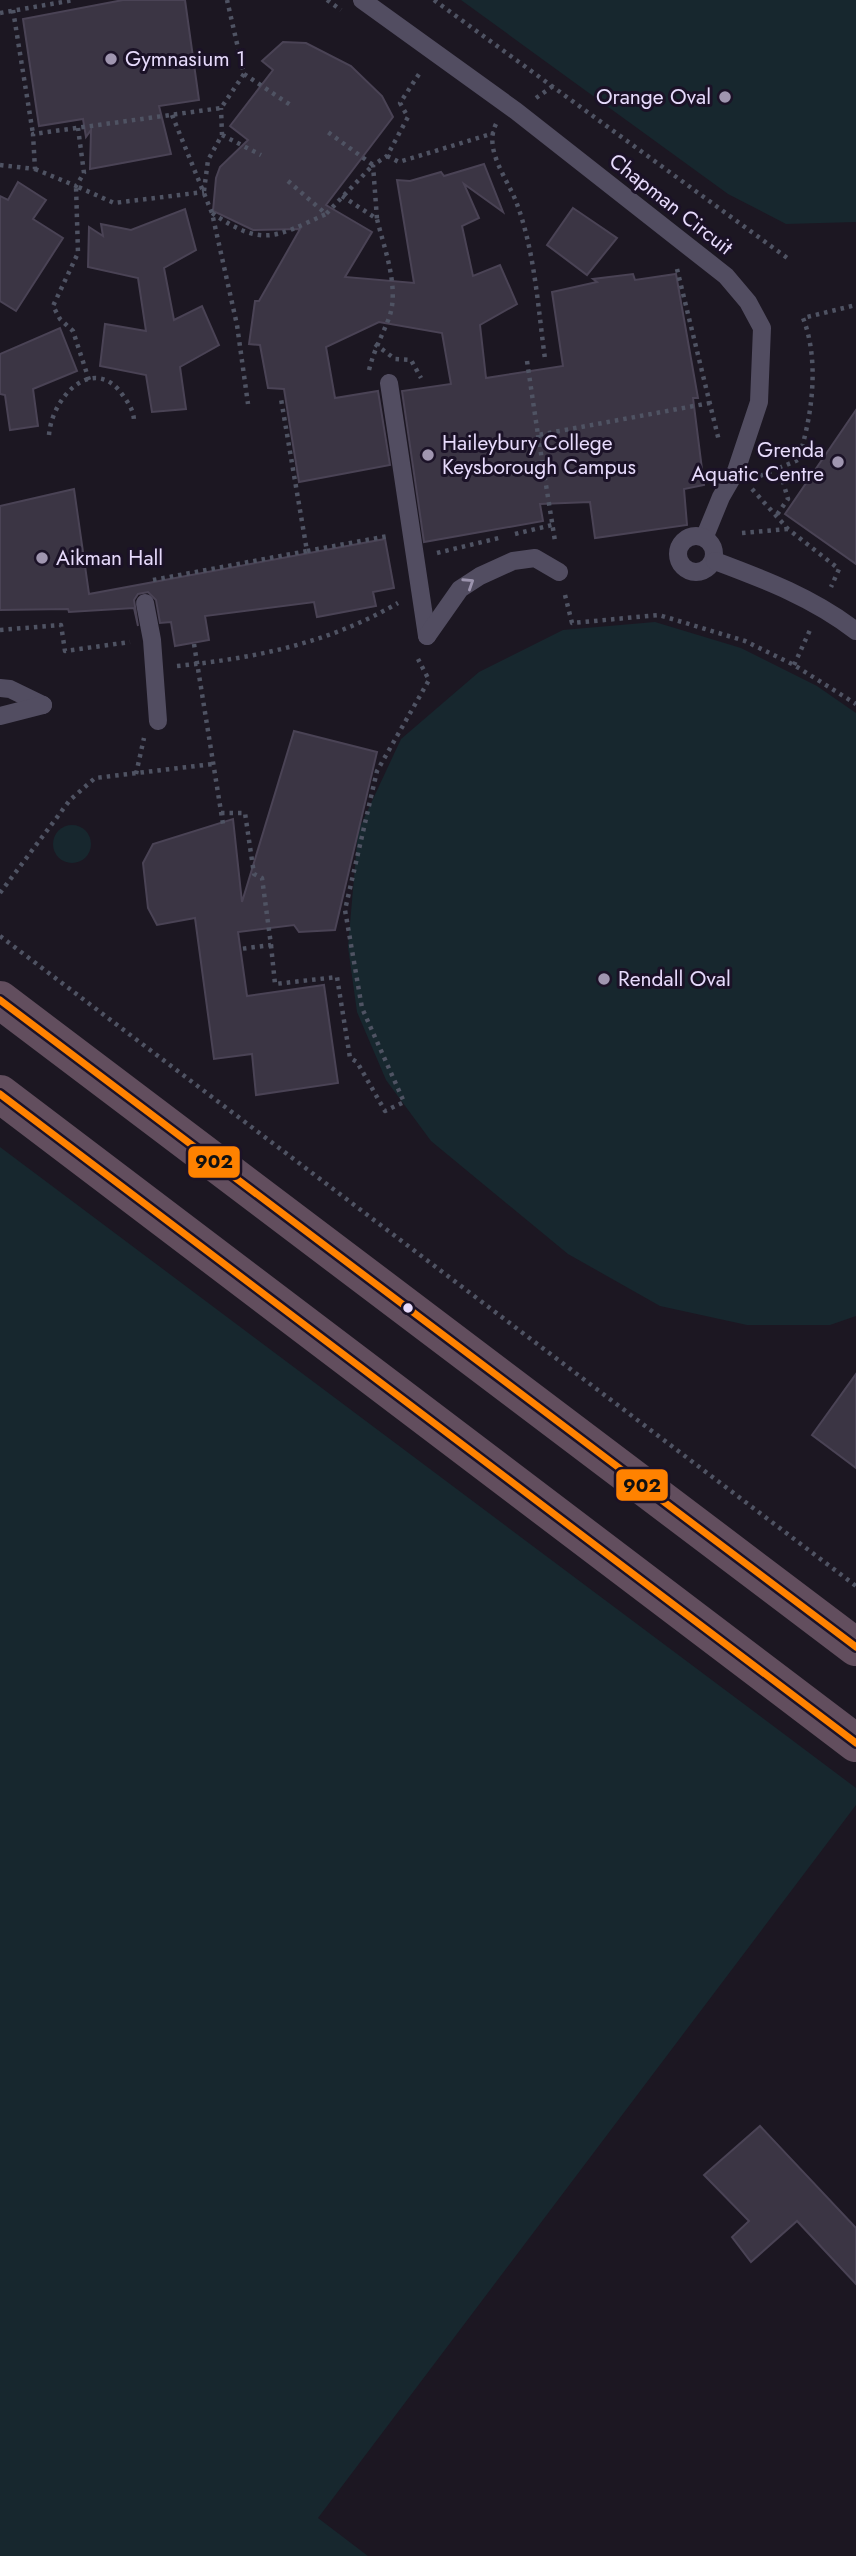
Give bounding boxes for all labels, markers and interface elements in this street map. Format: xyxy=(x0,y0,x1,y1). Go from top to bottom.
place label: Gymnasium 1 xyxy=(125,44,245,74)
marker: Gymnasium 1 xyxy=(103,51,119,67)
place label: Orange Oval xyxy=(596,82,711,112)
marker: Orange Oval xyxy=(717,89,733,105)
street label: Chapman Circuit xyxy=(603,146,739,262)
place label: Haileybury College Keysborough Campus xyxy=(442,428,636,482)
place label: Grenda Aquatic Centre xyxy=(691,435,824,489)
marker: Haileybury College Keysborough Campus xyxy=(420,447,436,463)
marker: Grenda Aquatic Centre xyxy=(830,454,846,470)
place label: Aikman Hall xyxy=(56,543,163,573)
marker: Aikman Hall xyxy=(34,550,50,566)
one-way arrow xyxy=(462,579,475,592)
place label: Rendall Oval xyxy=(618,964,731,994)
marker: Rendall Oval xyxy=(596,971,612,987)
line badge: 902 xyxy=(187,1145,241,1179)
text: 902 xyxy=(195,1148,233,1175)
unlabelled marker xyxy=(401,1301,415,1315)
line badge: 902 xyxy=(615,1468,669,1502)
text: 902 xyxy=(623,1472,661,1499)

